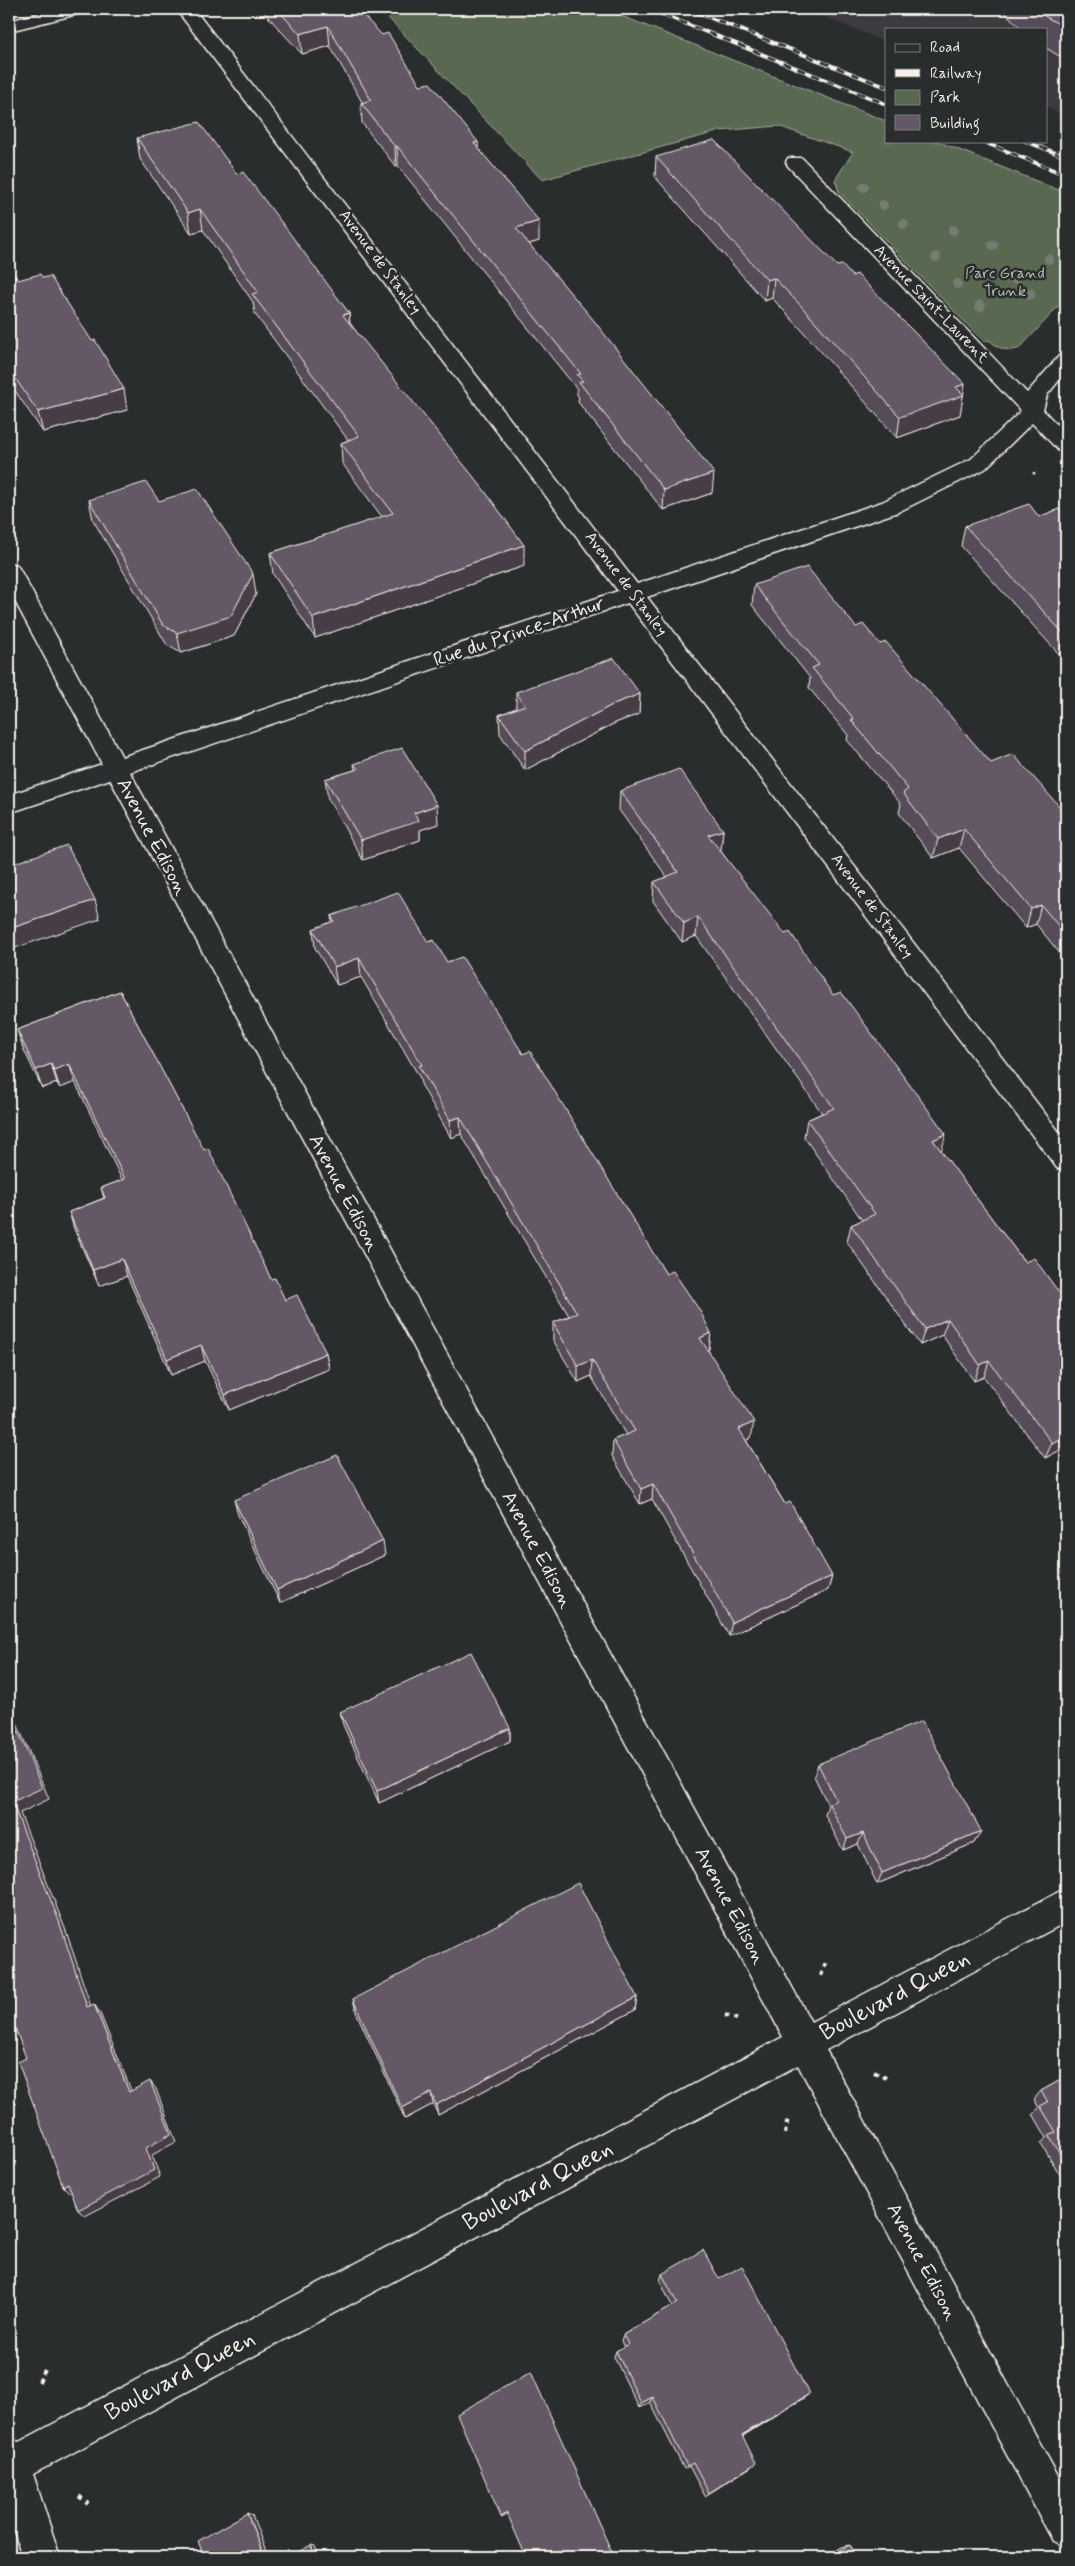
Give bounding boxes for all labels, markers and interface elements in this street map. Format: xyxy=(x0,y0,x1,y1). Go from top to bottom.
legend xyxy=(885,28,1048,142)
text: Road xyxy=(930,38,960,58)
text: Railway xyxy=(930,64,982,84)
text: Park xyxy=(930,88,960,108)
text: Building xyxy=(930,114,980,135)
street label: Avenue de Stanley xyxy=(334,206,426,318)
street label: Avenue Saint-Laurent xyxy=(869,240,994,368)
park label: Parc Grand Trunk xyxy=(965,263,1045,302)
street label: Avenue de Stanley xyxy=(580,528,672,640)
street label: Rue du Prince-Arthur xyxy=(430,590,608,674)
street label: Avenue Edison xyxy=(110,774,194,901)
street label: Avenue de Stanley xyxy=(826,850,918,962)
street label: Avenue Edison xyxy=(302,1130,386,1257)
street label: Avenue Edison xyxy=(495,1487,579,1614)
street label: Avenue Edison xyxy=(688,1843,772,1970)
street label: Boulevard Queen xyxy=(814,1943,976,2049)
street label: Boulevard Queen xyxy=(457,2133,619,2239)
street label: Avenue Edison xyxy=(880,2199,964,2326)
street label: Boulevard Queen xyxy=(99,2323,261,2429)

